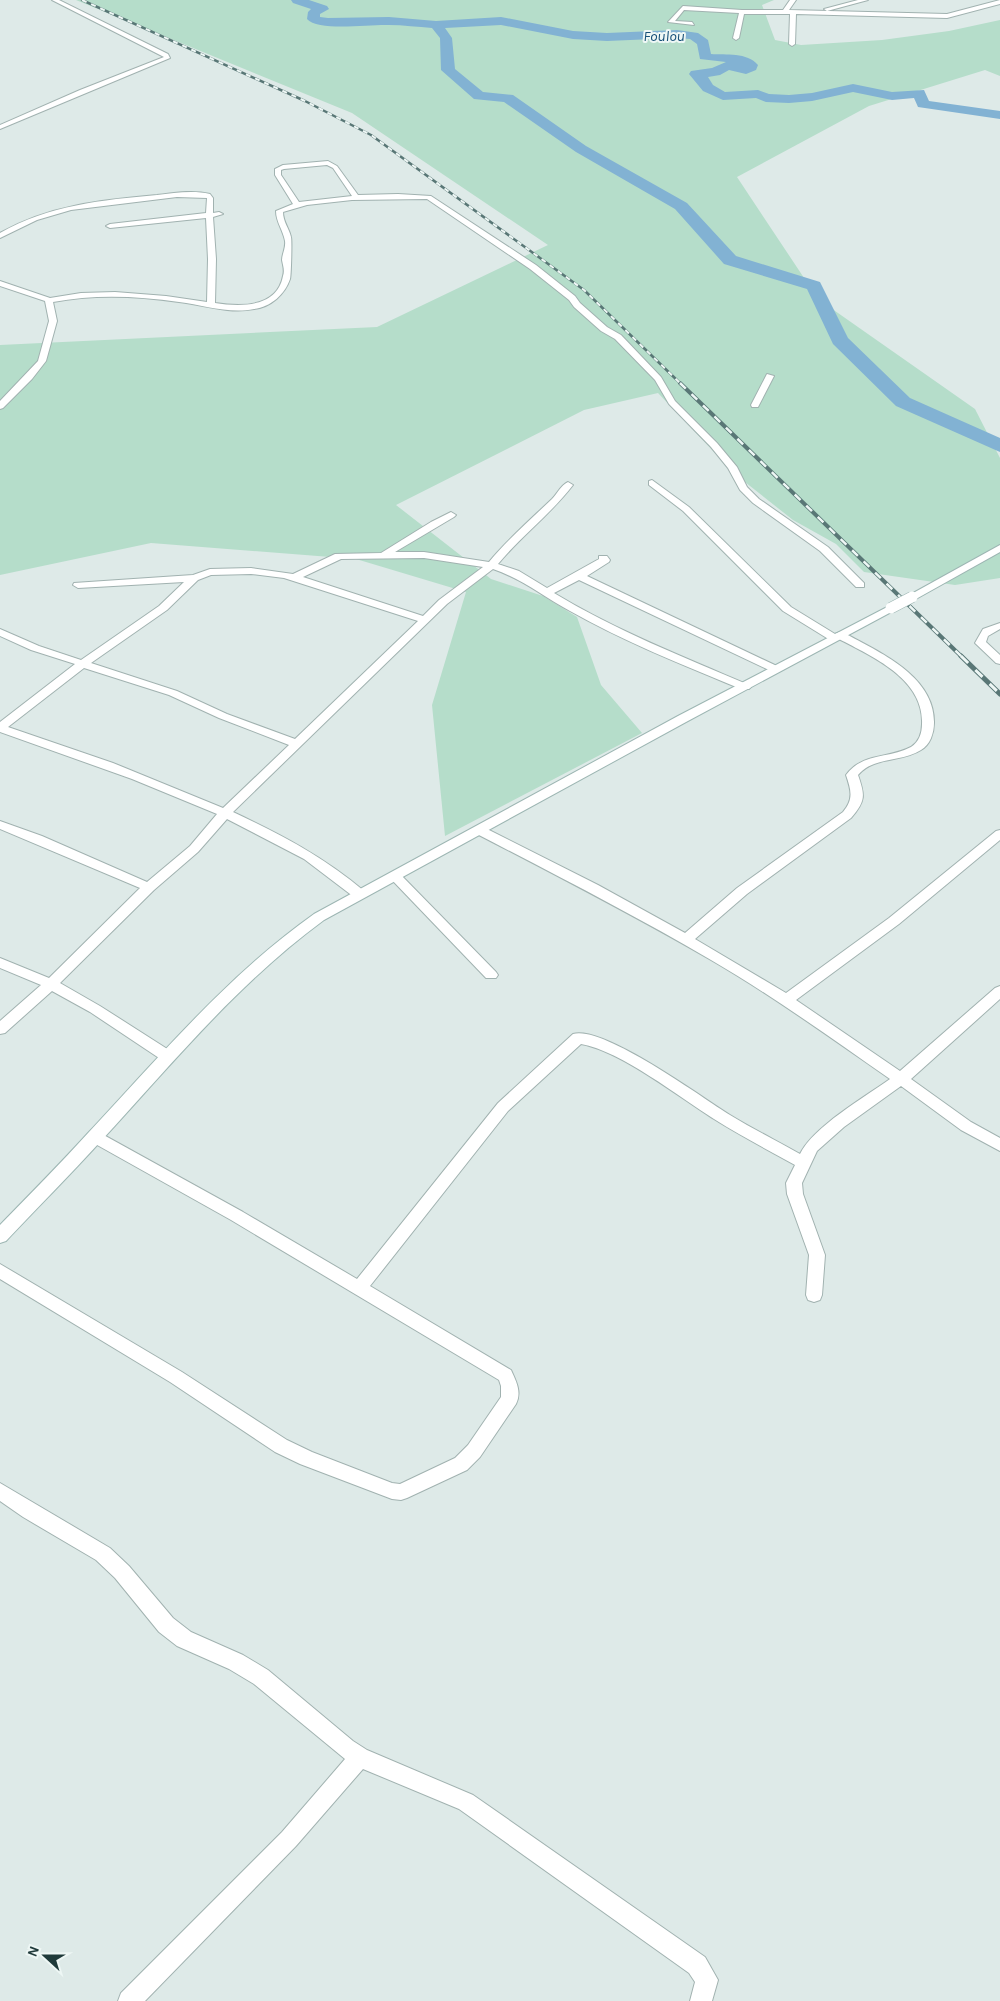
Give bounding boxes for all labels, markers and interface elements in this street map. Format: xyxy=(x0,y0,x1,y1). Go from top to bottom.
water label: Foulou xyxy=(643,27,685,45)
north arrow xyxy=(20,1931,70,1981)
text: N xyxy=(24,1944,43,1959)

